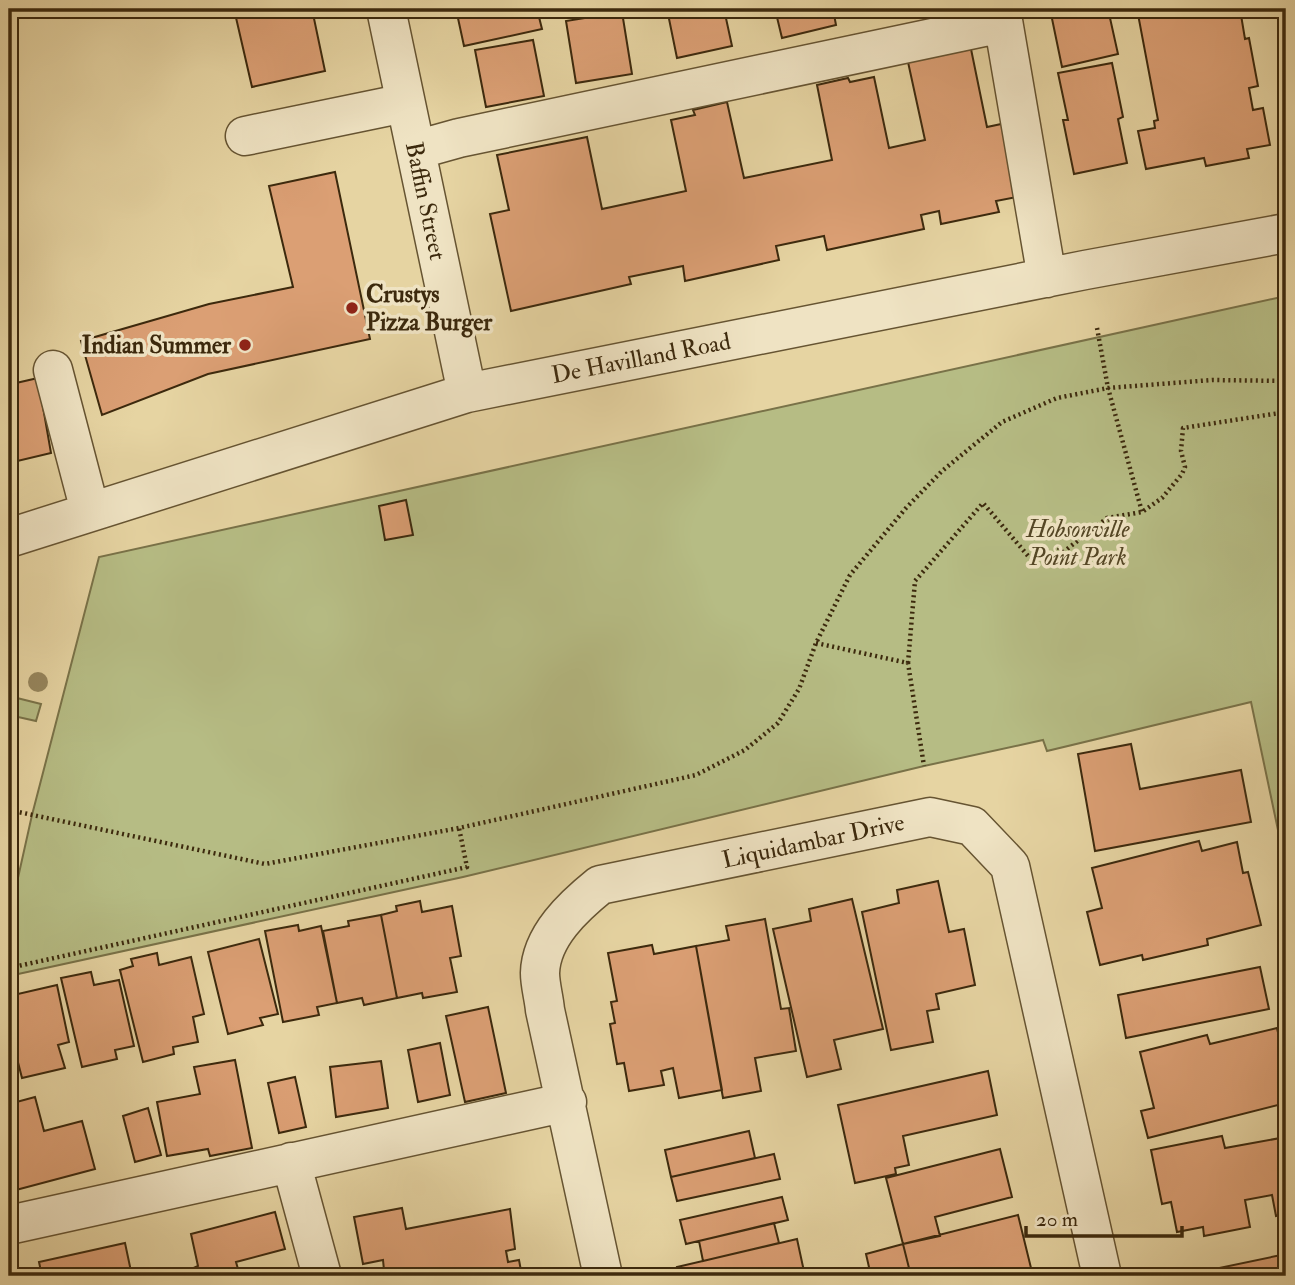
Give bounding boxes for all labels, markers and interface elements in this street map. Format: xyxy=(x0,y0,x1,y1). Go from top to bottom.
street label: Baffin Street xyxy=(398,139,453,263)
place label: Crustys Pizza Burger xyxy=(366,279,493,338)
marker: Crustys Pizza Burger xyxy=(344,300,360,316)
street label: De Havilland Road xyxy=(549,326,734,391)
place label: Indian Summer xyxy=(82,330,232,361)
marker: Indian Summer xyxy=(237,337,253,353)
park label: Hobsonville Point Park xyxy=(1026,514,1130,573)
street label: Liquidambar Drive xyxy=(719,807,907,876)
scale bar xyxy=(1026,1194,1181,1238)
text: 20 m xyxy=(1036,1206,1078,1233)

